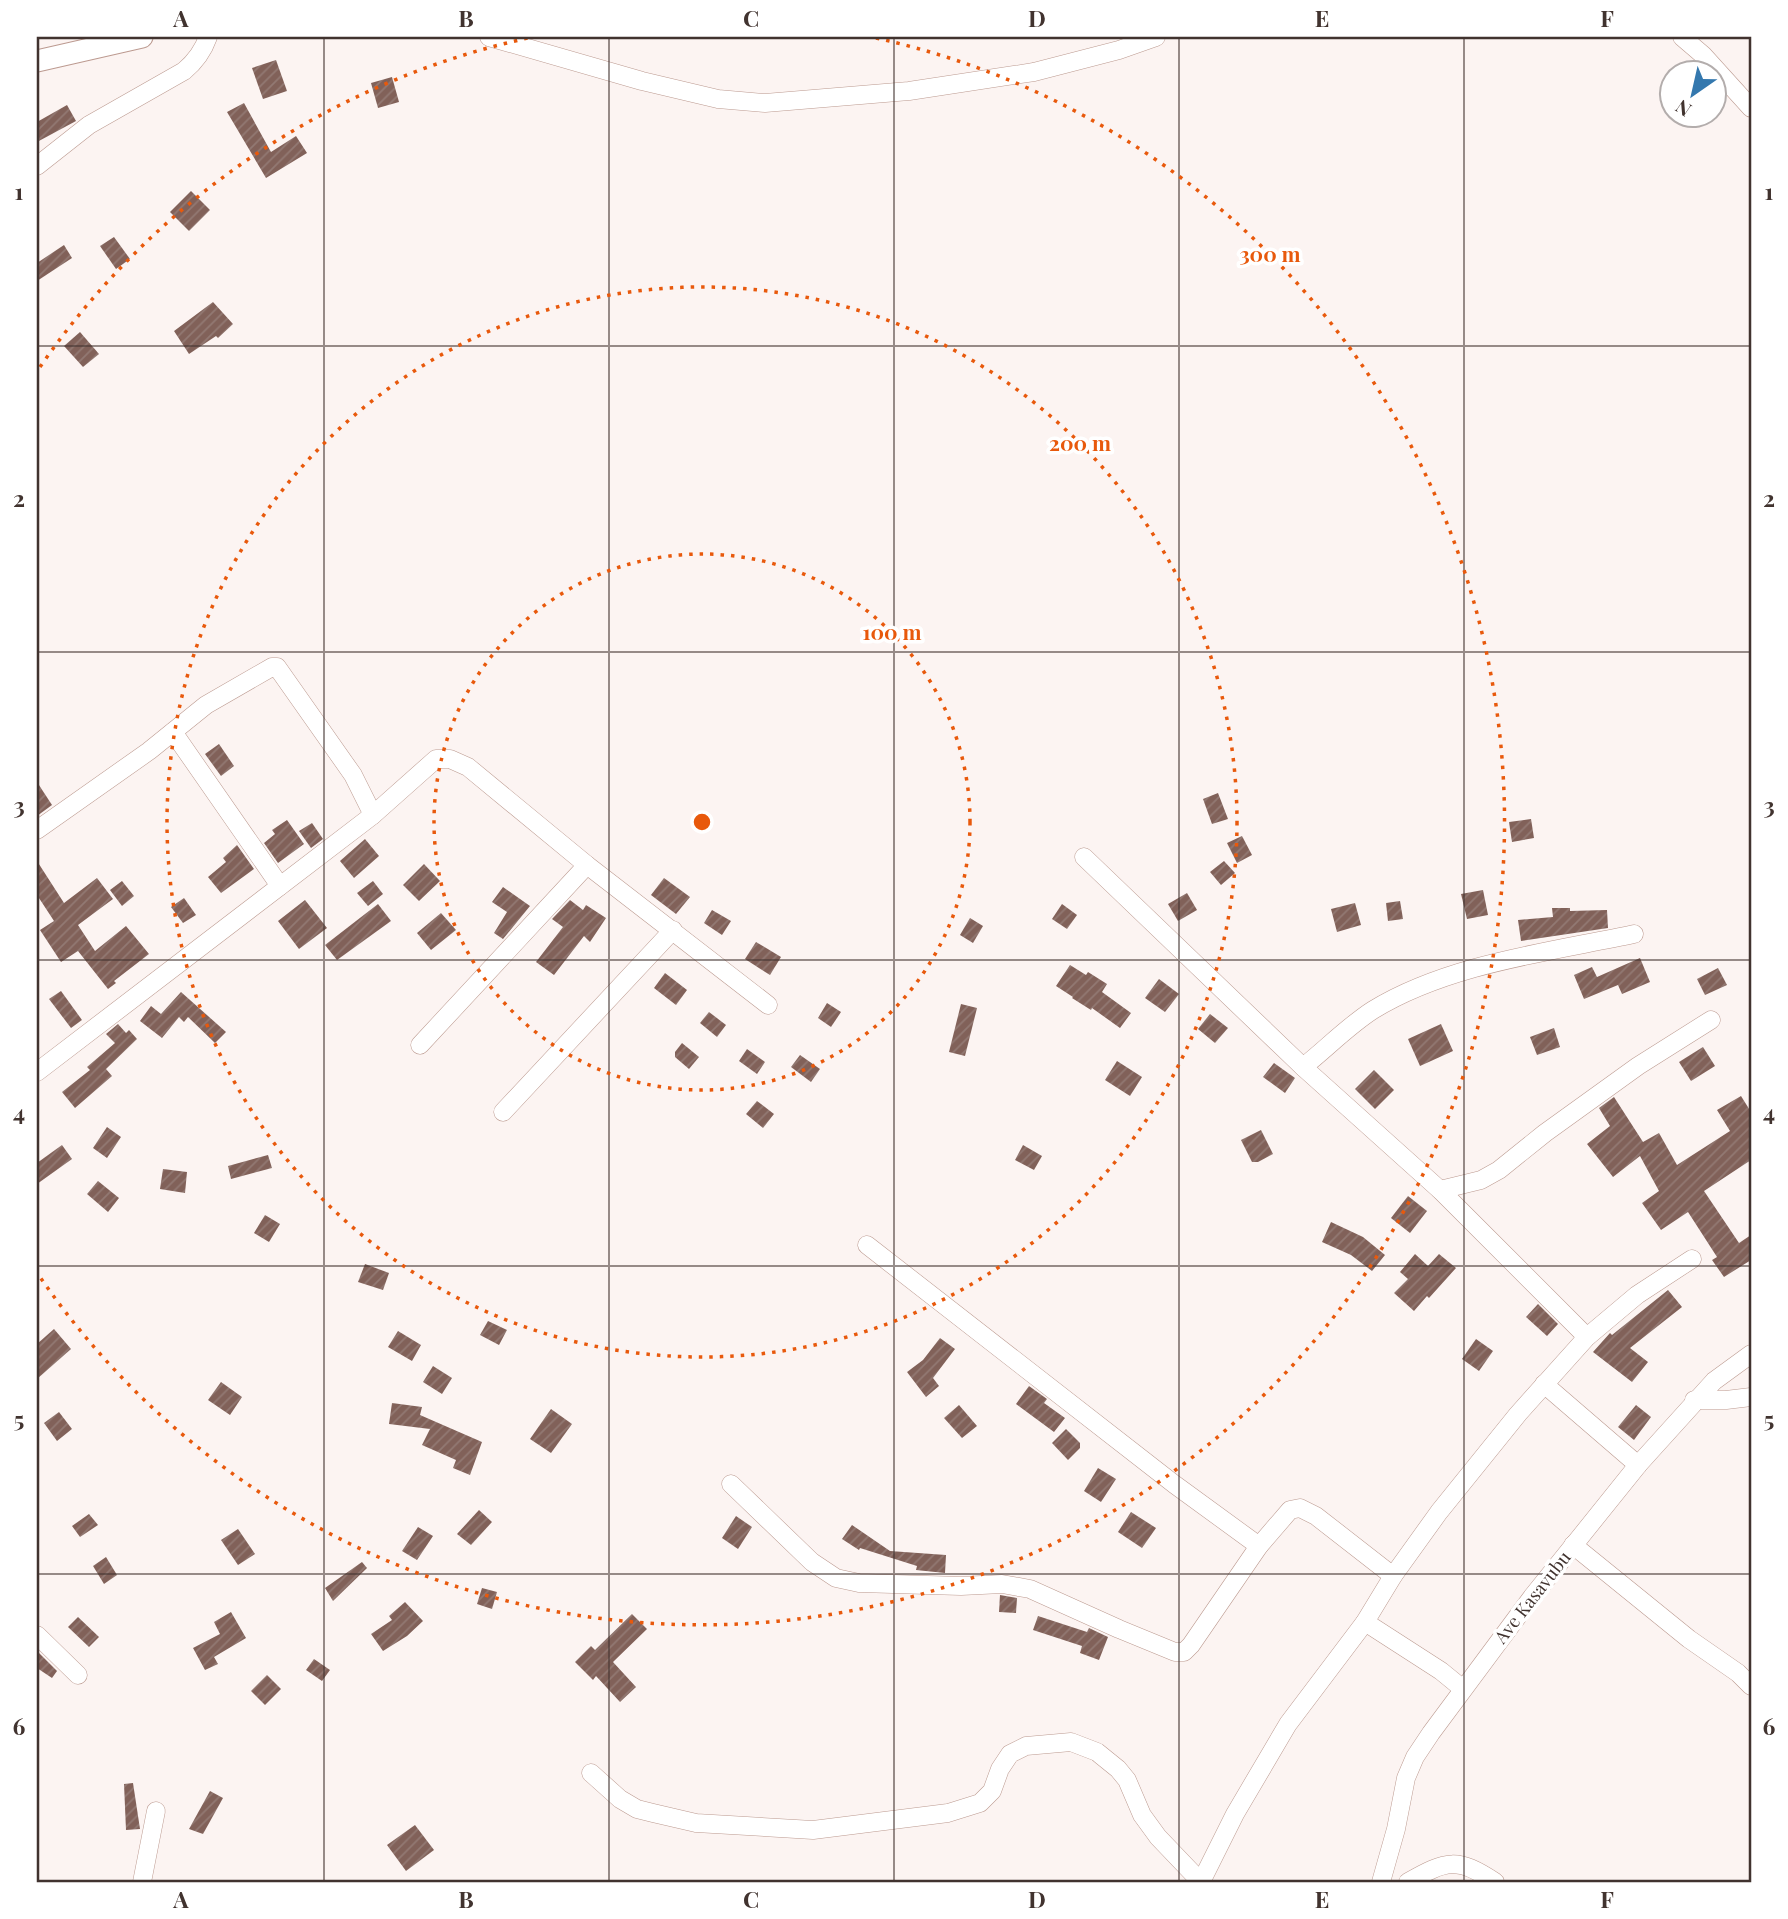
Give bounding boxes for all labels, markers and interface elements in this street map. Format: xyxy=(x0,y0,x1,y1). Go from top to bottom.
text: A xyxy=(172,2,189,33)
text: B xyxy=(458,2,474,33)
text: C xyxy=(743,2,759,33)
text: D xyxy=(1028,2,1046,33)
text: E xyxy=(1315,2,1329,33)
text: F xyxy=(1600,2,1614,33)
north arrow xyxy=(1658,60,1728,130)
text: N xyxy=(1670,94,1696,124)
text: 1 xyxy=(15,175,24,206)
text: 1 xyxy=(1765,175,1774,206)
text: 300 m xyxy=(1239,239,1301,267)
text: 200 m xyxy=(1049,428,1111,456)
text: 2 xyxy=(13,482,25,513)
text: 2 xyxy=(1763,482,1775,513)
text: 100 m xyxy=(862,617,922,645)
text: 3 xyxy=(13,789,25,820)
text: 3 xyxy=(1763,789,1775,820)
centre of rings xyxy=(690,810,714,834)
text: 4 xyxy=(13,1096,25,1127)
text: 4 xyxy=(1763,1096,1775,1127)
text: 5 xyxy=(14,1403,24,1434)
text: 5 xyxy=(1764,1403,1774,1434)
street label: Ave Kasavubu xyxy=(1488,1545,1576,1649)
text: 6 xyxy=(13,1710,26,1741)
text: 6 xyxy=(1763,1710,1776,1741)
text: A xyxy=(172,1883,189,1914)
text: B xyxy=(458,1883,474,1914)
text: C xyxy=(743,1883,759,1914)
text: D xyxy=(1028,1883,1046,1914)
text: E xyxy=(1315,1883,1329,1914)
text: F xyxy=(1600,1883,1614,1914)

